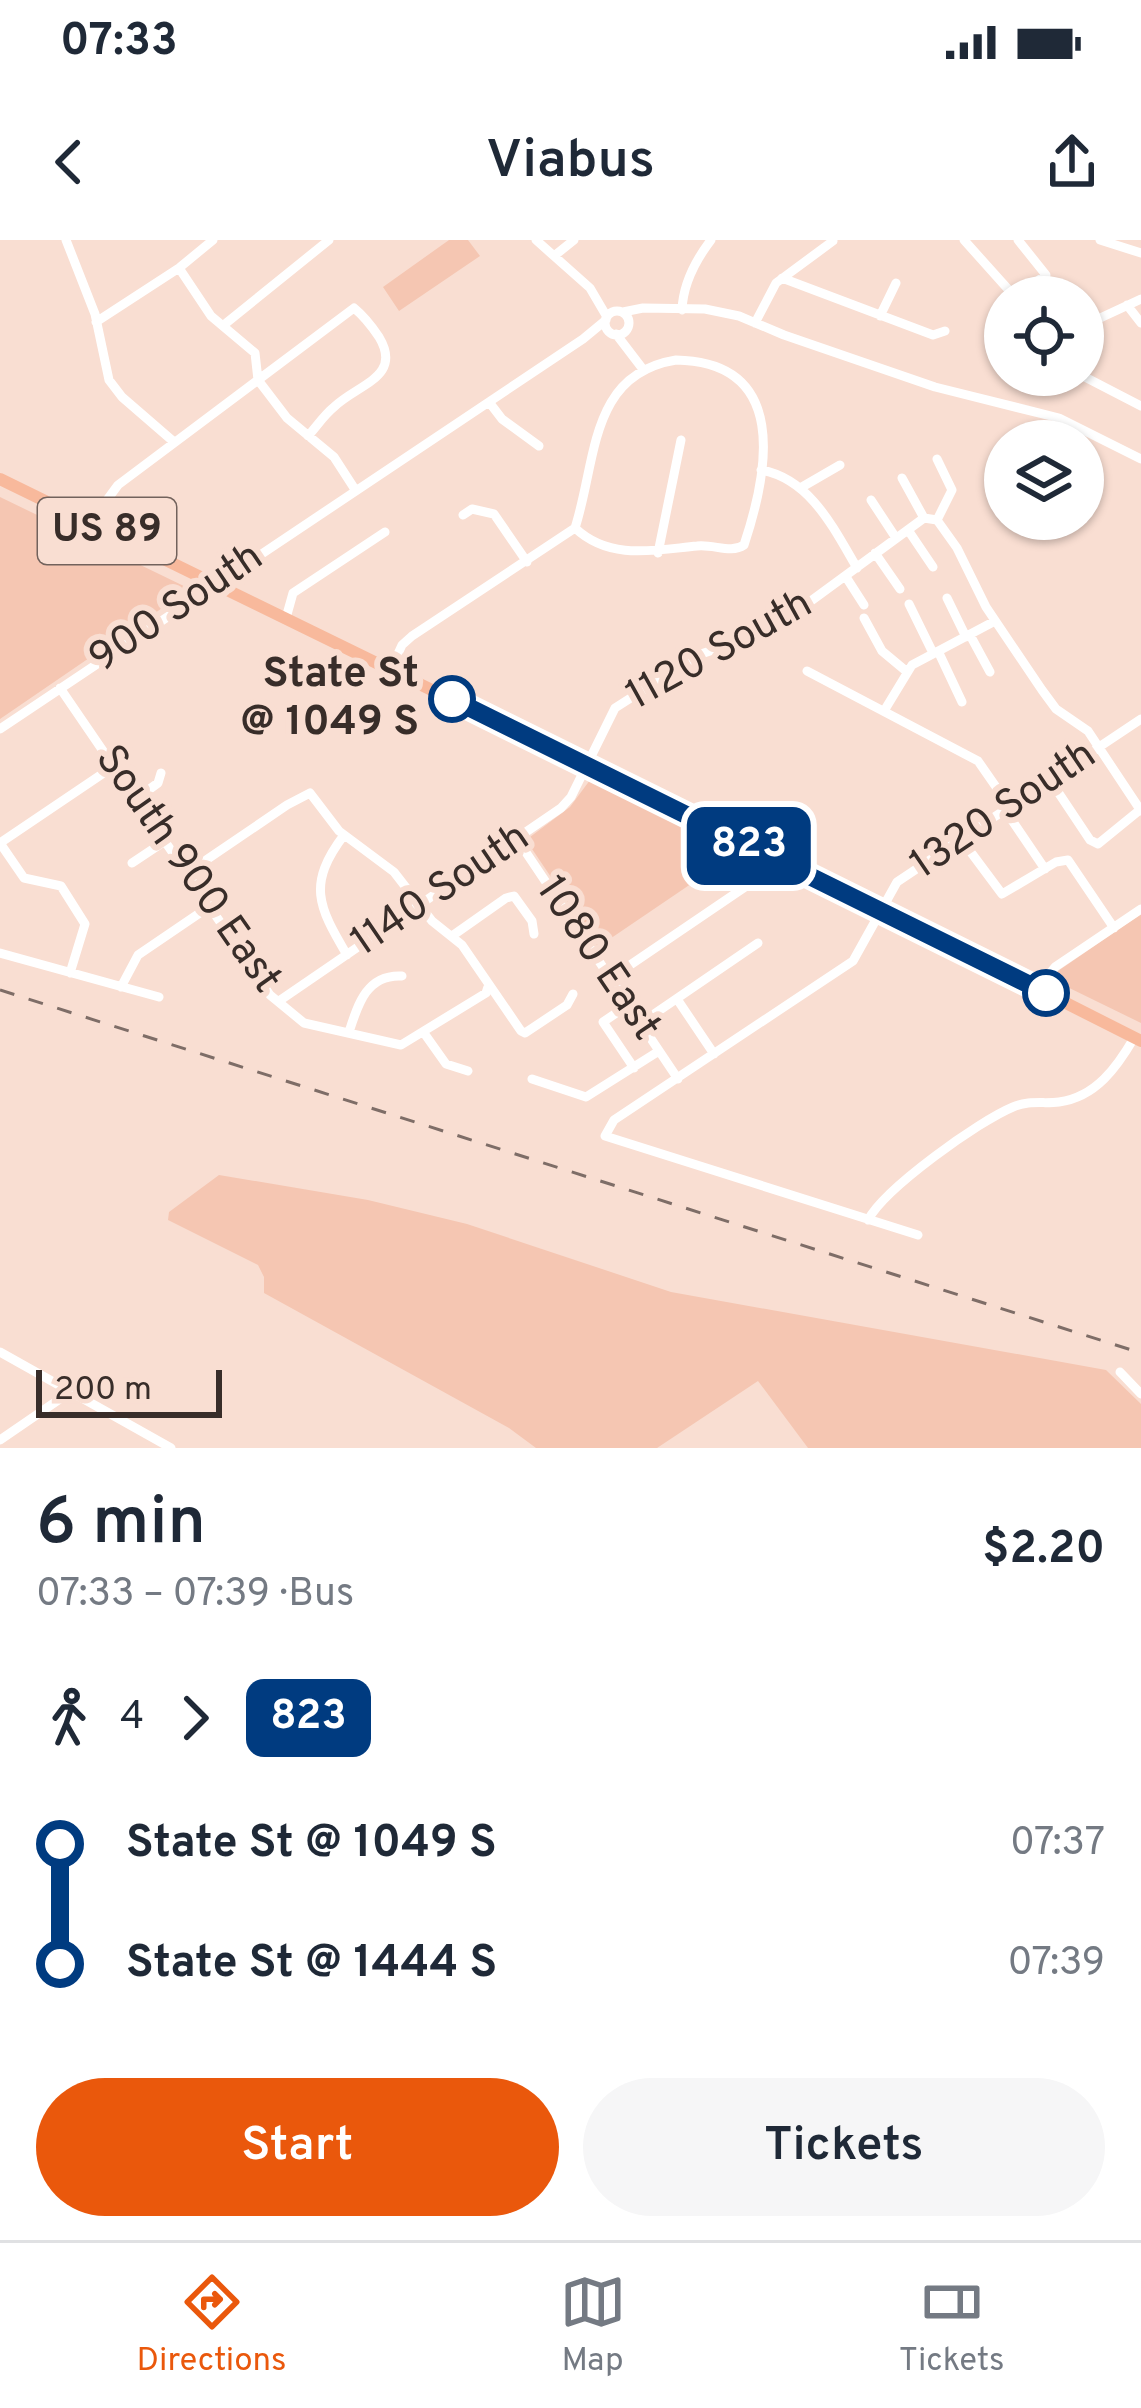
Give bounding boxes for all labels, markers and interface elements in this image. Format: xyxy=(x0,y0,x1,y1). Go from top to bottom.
text: 07:33 xyxy=(60,14,178,71)
text: Viabus xyxy=(486,128,655,197)
icon: back xyxy=(36,129,102,195)
icon: share xyxy=(1039,129,1105,195)
map controls xyxy=(984,276,1104,540)
button: locate xyxy=(984,276,1104,396)
button: layers xyxy=(984,420,1104,540)
road number: US 89 xyxy=(38,498,176,564)
street label: 900 South xyxy=(80,532,274,686)
street label: 1120 South xyxy=(618,578,822,724)
place label: State St @ 1049 S xyxy=(240,649,419,750)
marker: State St @ 1049 S xyxy=(430,677,474,721)
street label: 1320 South xyxy=(901,730,1107,892)
street label: South 900 East xyxy=(82,736,292,1004)
line badge: 823 xyxy=(680,807,818,885)
street label: 1140 South xyxy=(342,812,540,970)
text: 823 xyxy=(711,819,787,872)
street label: 1080 East xyxy=(523,867,671,1051)
unlabelled marker xyxy=(1024,971,1068,1015)
scale bar xyxy=(36,1364,222,1417)
text: 200 m xyxy=(54,1370,152,1412)
text: 6 min xyxy=(36,1484,206,1567)
text: $2.20 xyxy=(982,1522,1105,1579)
text: 07:33 – 07:39 · Bus xyxy=(36,1571,354,1620)
icon: walk xyxy=(36,1685,102,1751)
icon: forward xyxy=(162,1685,228,1751)
text: 823 xyxy=(270,1691,347,1744)
text: 4 xyxy=(120,1694,144,1743)
text: State St @ 1049 S xyxy=(126,1816,497,1873)
text: 07:37 xyxy=(1010,1820,1105,1869)
text: State St @ 1444 S xyxy=(126,1936,497,1993)
text: 07:39 xyxy=(1008,1940,1105,1989)
button: Start xyxy=(36,2078,559,2216)
button: Tickets xyxy=(583,2078,1105,2216)
tab: Directions xyxy=(137,2269,286,2383)
tab: Map xyxy=(560,2269,626,2383)
tab: Tickets xyxy=(899,2269,1004,2383)

